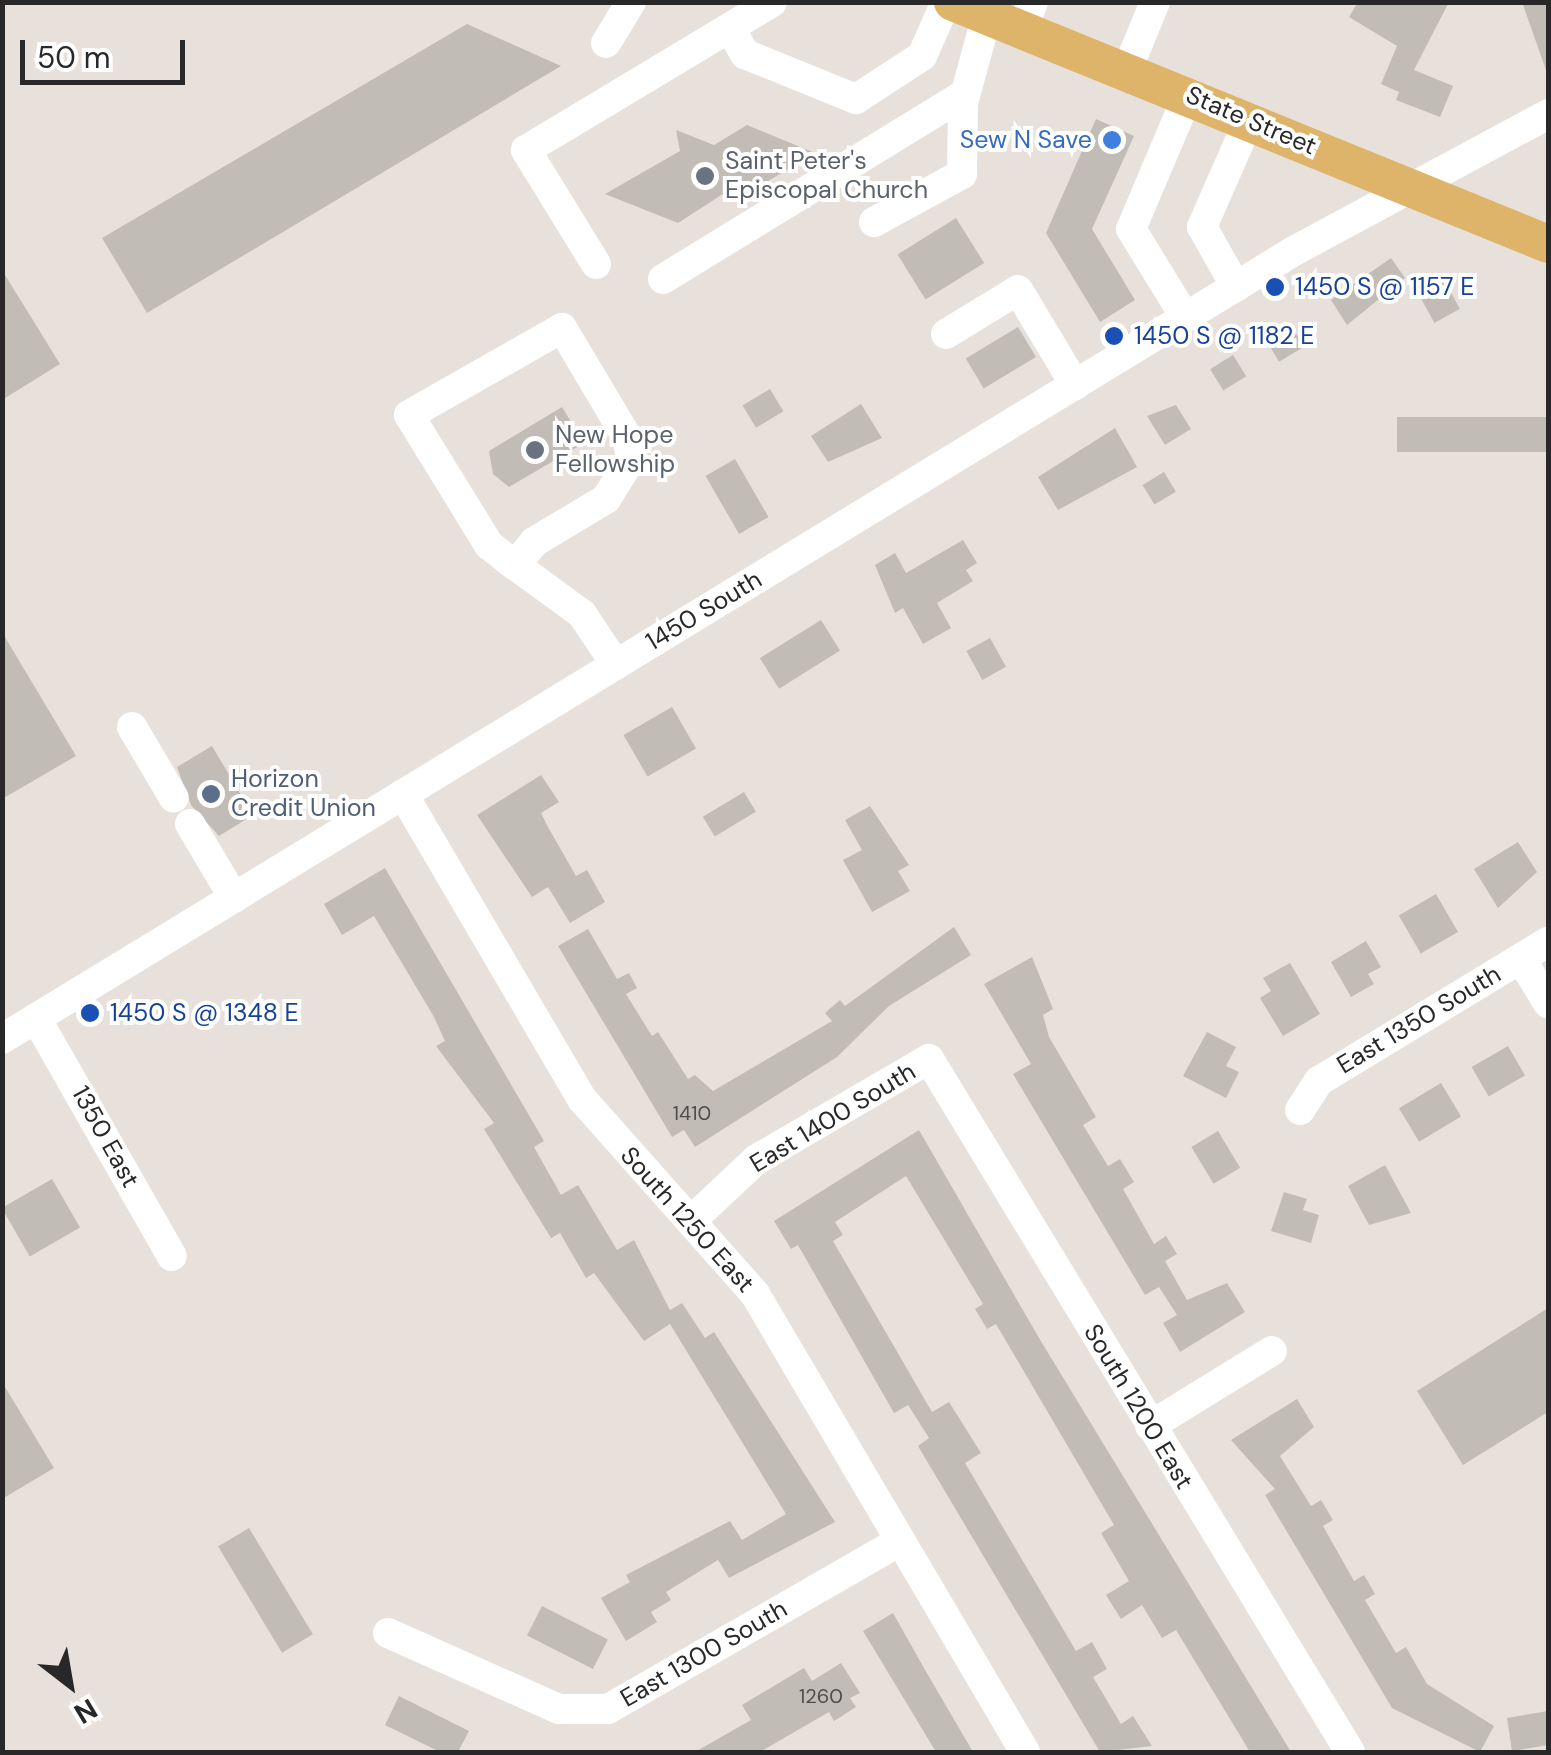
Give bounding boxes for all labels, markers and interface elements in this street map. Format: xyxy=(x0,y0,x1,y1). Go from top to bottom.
scale bar xyxy=(25,20,190,82)
text: 50 m xyxy=(37,38,111,77)
street label: State Street xyxy=(1181,80,1321,162)
place label: Sew N Save xyxy=(960,125,1092,155)
marker: Sew N Save xyxy=(1101,129,1123,151)
place label: Saint Peter's Episcopal Church xyxy=(725,147,928,206)
marker: Saint Peter's Episcopal Church xyxy=(694,165,716,187)
place label: 1450 S @ 1157 E xyxy=(1295,272,1474,302)
marker: 1450 S @ 1157 E xyxy=(1264,276,1286,298)
place label: 1450 S @ 1182 E xyxy=(1134,321,1314,351)
marker: 1450 S @ 1182 E xyxy=(1103,325,1125,347)
place label: New Hope Fellowship xyxy=(555,421,675,480)
marker: New Hope Fellowship xyxy=(524,439,546,461)
street label: 1450 South xyxy=(641,565,767,657)
place label: Horizon Credit Union xyxy=(231,765,376,824)
marker: Horizon Credit Union xyxy=(200,783,222,805)
street label: East 1350 South xyxy=(1332,959,1506,1081)
place label: 1450 S @ 1348 E xyxy=(110,998,299,1028)
marker: 1450 S @ 1348 E xyxy=(79,1002,101,1024)
street label: East 1400 South xyxy=(745,1057,921,1179)
street label: 1350 East xyxy=(65,1081,145,1193)
house number: 1410 xyxy=(673,1101,711,1125)
street label: South 1250 East xyxy=(614,1141,760,1299)
street label: South 1200 East xyxy=(1077,1319,1199,1495)
street label: East 1300 South xyxy=(615,1594,793,1714)
north arrow xyxy=(20,1635,120,1735)
house number: 1260 xyxy=(799,1684,843,1708)
text: N xyxy=(67,1690,104,1732)

